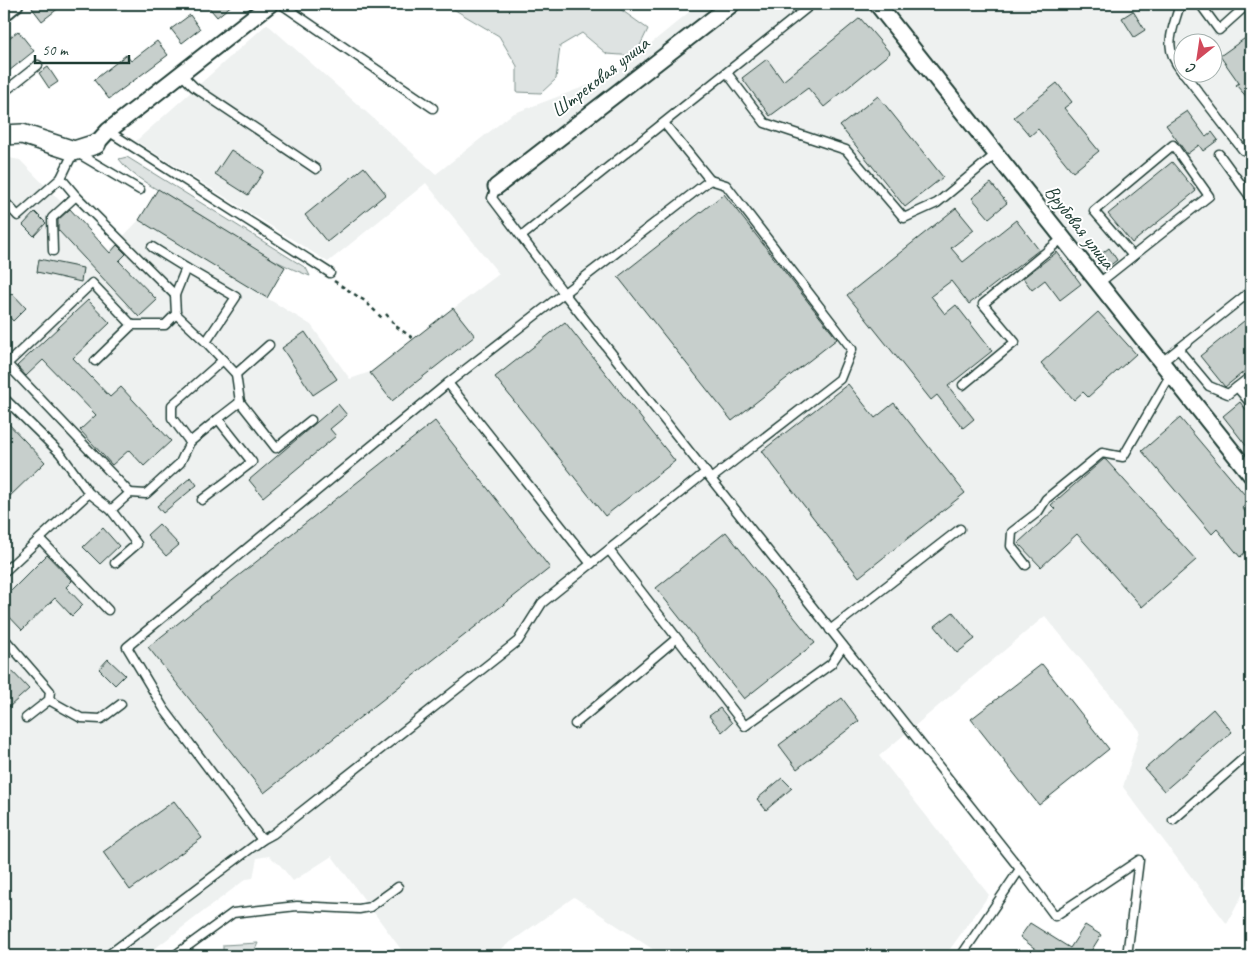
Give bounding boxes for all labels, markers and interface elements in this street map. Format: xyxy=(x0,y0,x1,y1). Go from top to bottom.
street label: Штрековая улица xyxy=(546,30,655,123)
scale bar xyxy=(35,32,129,64)
north arrow xyxy=(1172,32,1222,82)
text: 50 m xyxy=(42,41,69,60)
text: С xyxy=(1183,59,1199,78)
street label: Врубовая улица xyxy=(1039,180,1121,275)

